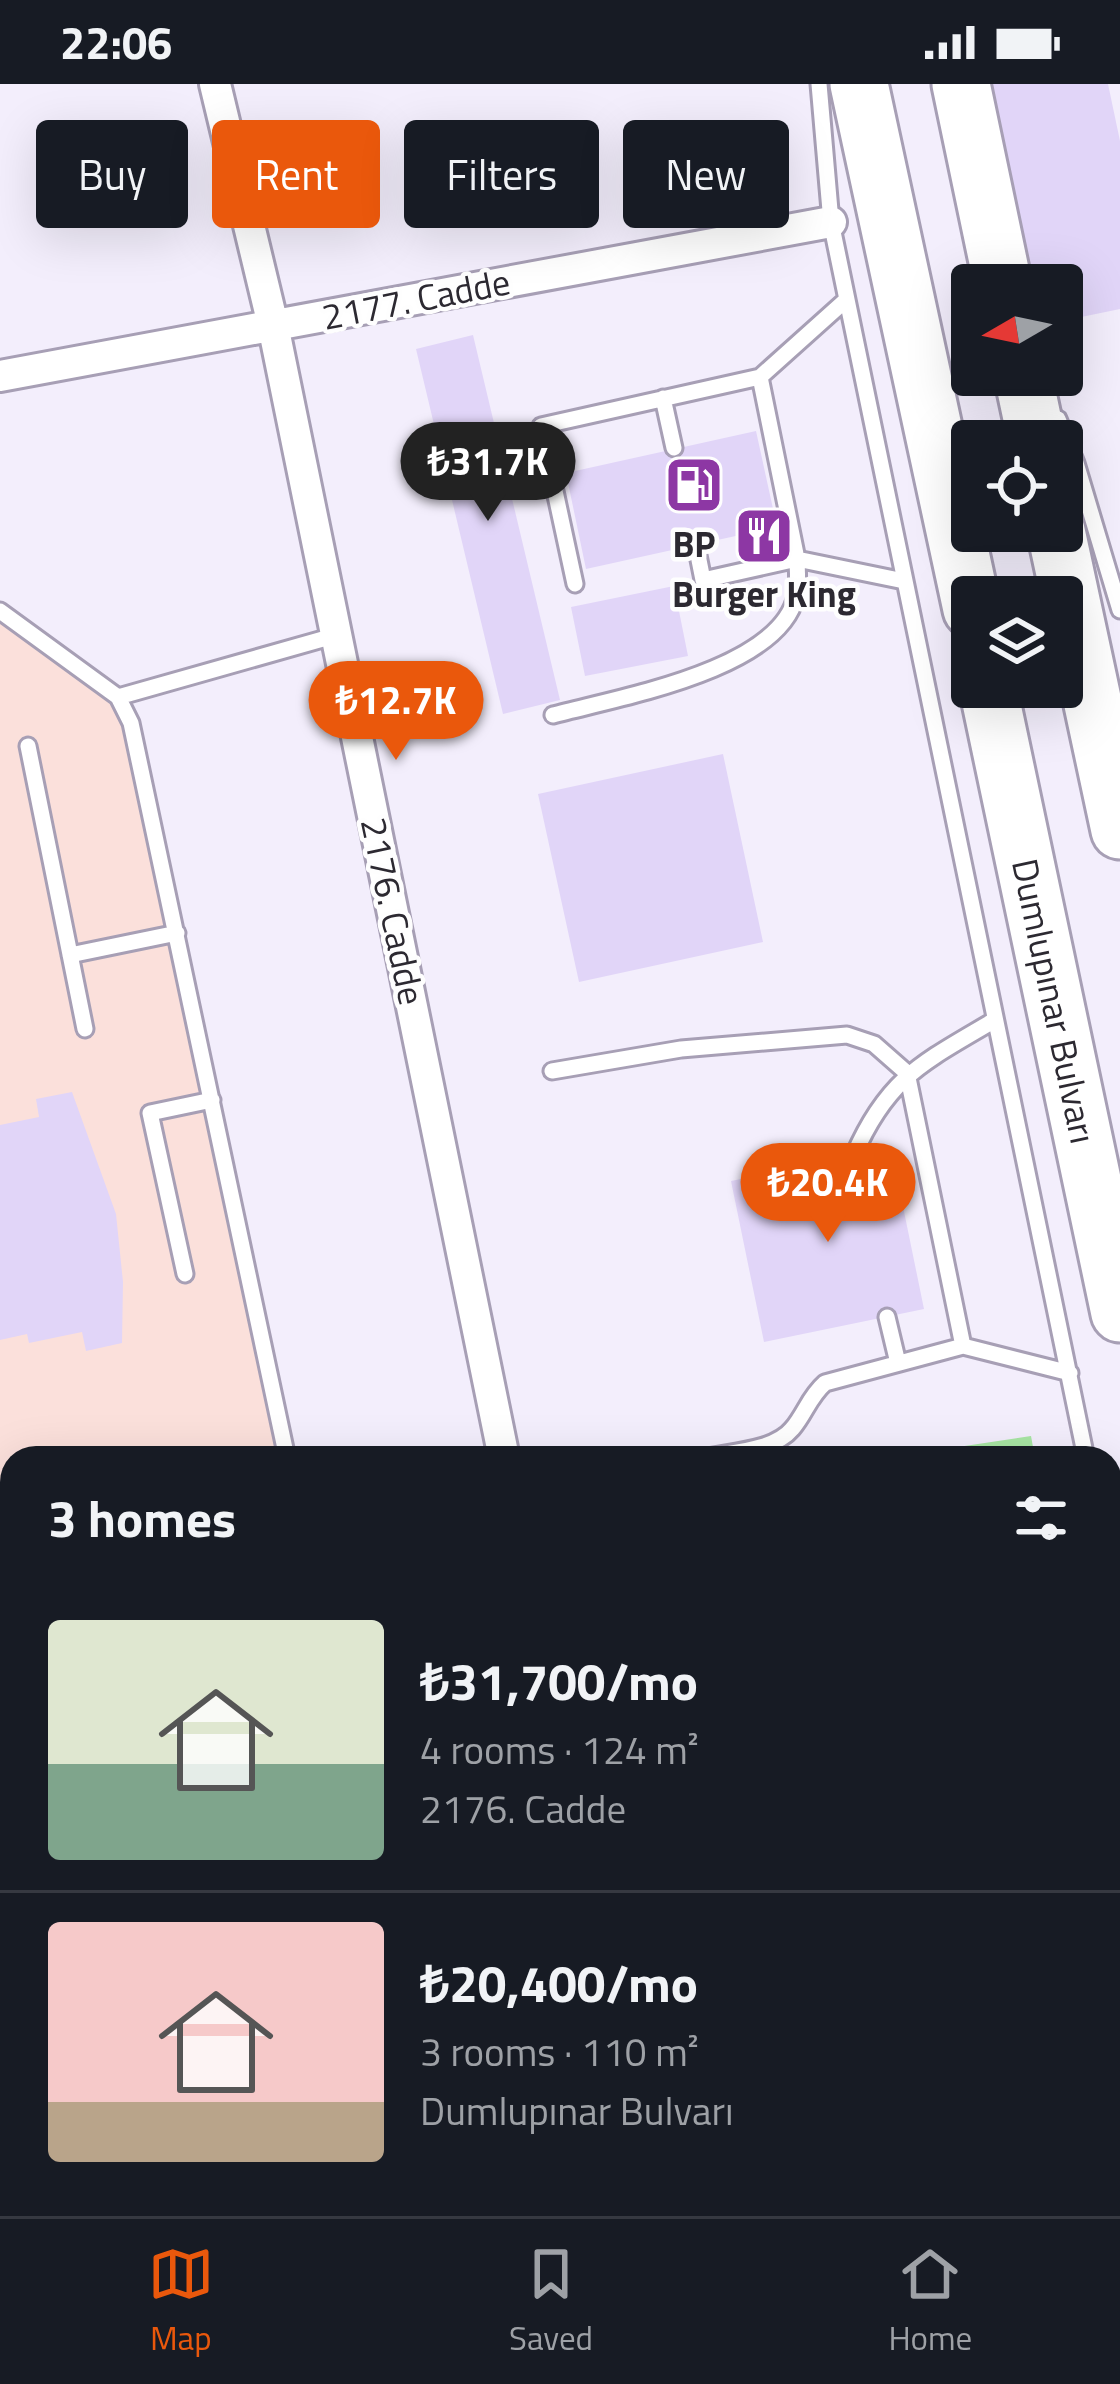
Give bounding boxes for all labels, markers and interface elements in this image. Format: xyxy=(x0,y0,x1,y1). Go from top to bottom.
text: 22:06 xyxy=(60,8,172,76)
chip: Buy xyxy=(36,120,188,228)
chip: Rent xyxy=(212,120,380,228)
chip: Filters xyxy=(404,120,599,228)
chip: New xyxy=(623,120,789,228)
street label: 2177. Cadde xyxy=(317,253,515,344)
north arrow xyxy=(951,264,1083,396)
map controls xyxy=(951,264,1083,708)
button: locate xyxy=(951,420,1083,552)
pin: ₺31.7K xyxy=(390,422,586,524)
text: ₺31.7K xyxy=(428,431,548,490)
fuel station icon: BP xyxy=(663,454,725,516)
restaurant icon: Burger King xyxy=(733,505,795,567)
place label: BP xyxy=(672,516,716,571)
place label: Burger King xyxy=(672,566,856,621)
button: layers xyxy=(951,576,1083,708)
pin: ₺12.7K xyxy=(298,661,494,763)
text: ₺12.7K xyxy=(336,670,456,729)
street label: 2176. Cadde xyxy=(347,812,440,1010)
street label: Dumlupınar Bulvarı xyxy=(998,854,1112,1148)
pin: ₺20.4K xyxy=(730,1143,926,1245)
text: ₺20.4K xyxy=(768,1152,888,1211)
text: 3 homes xyxy=(48,1479,236,1557)
icon: filters xyxy=(1008,1485,1074,1551)
text: ₺31,700/mo xyxy=(420,1642,698,1720)
icon: home xyxy=(144,1668,288,1812)
text: 4 rooms · 124 m² xyxy=(420,1720,699,1779)
text: 2176. Cadde xyxy=(420,1779,626,1838)
text: ₺20,400/mo xyxy=(420,1944,698,2022)
icon: home xyxy=(144,1970,288,2114)
text: 3 rooms · 110 m² xyxy=(420,2022,699,2081)
text: Dumlupınar Bulvarı xyxy=(420,2081,734,2140)
tab: Map xyxy=(148,2241,214,2363)
tab: Saved xyxy=(509,2241,593,2363)
tab: Home xyxy=(888,2241,972,2363)

